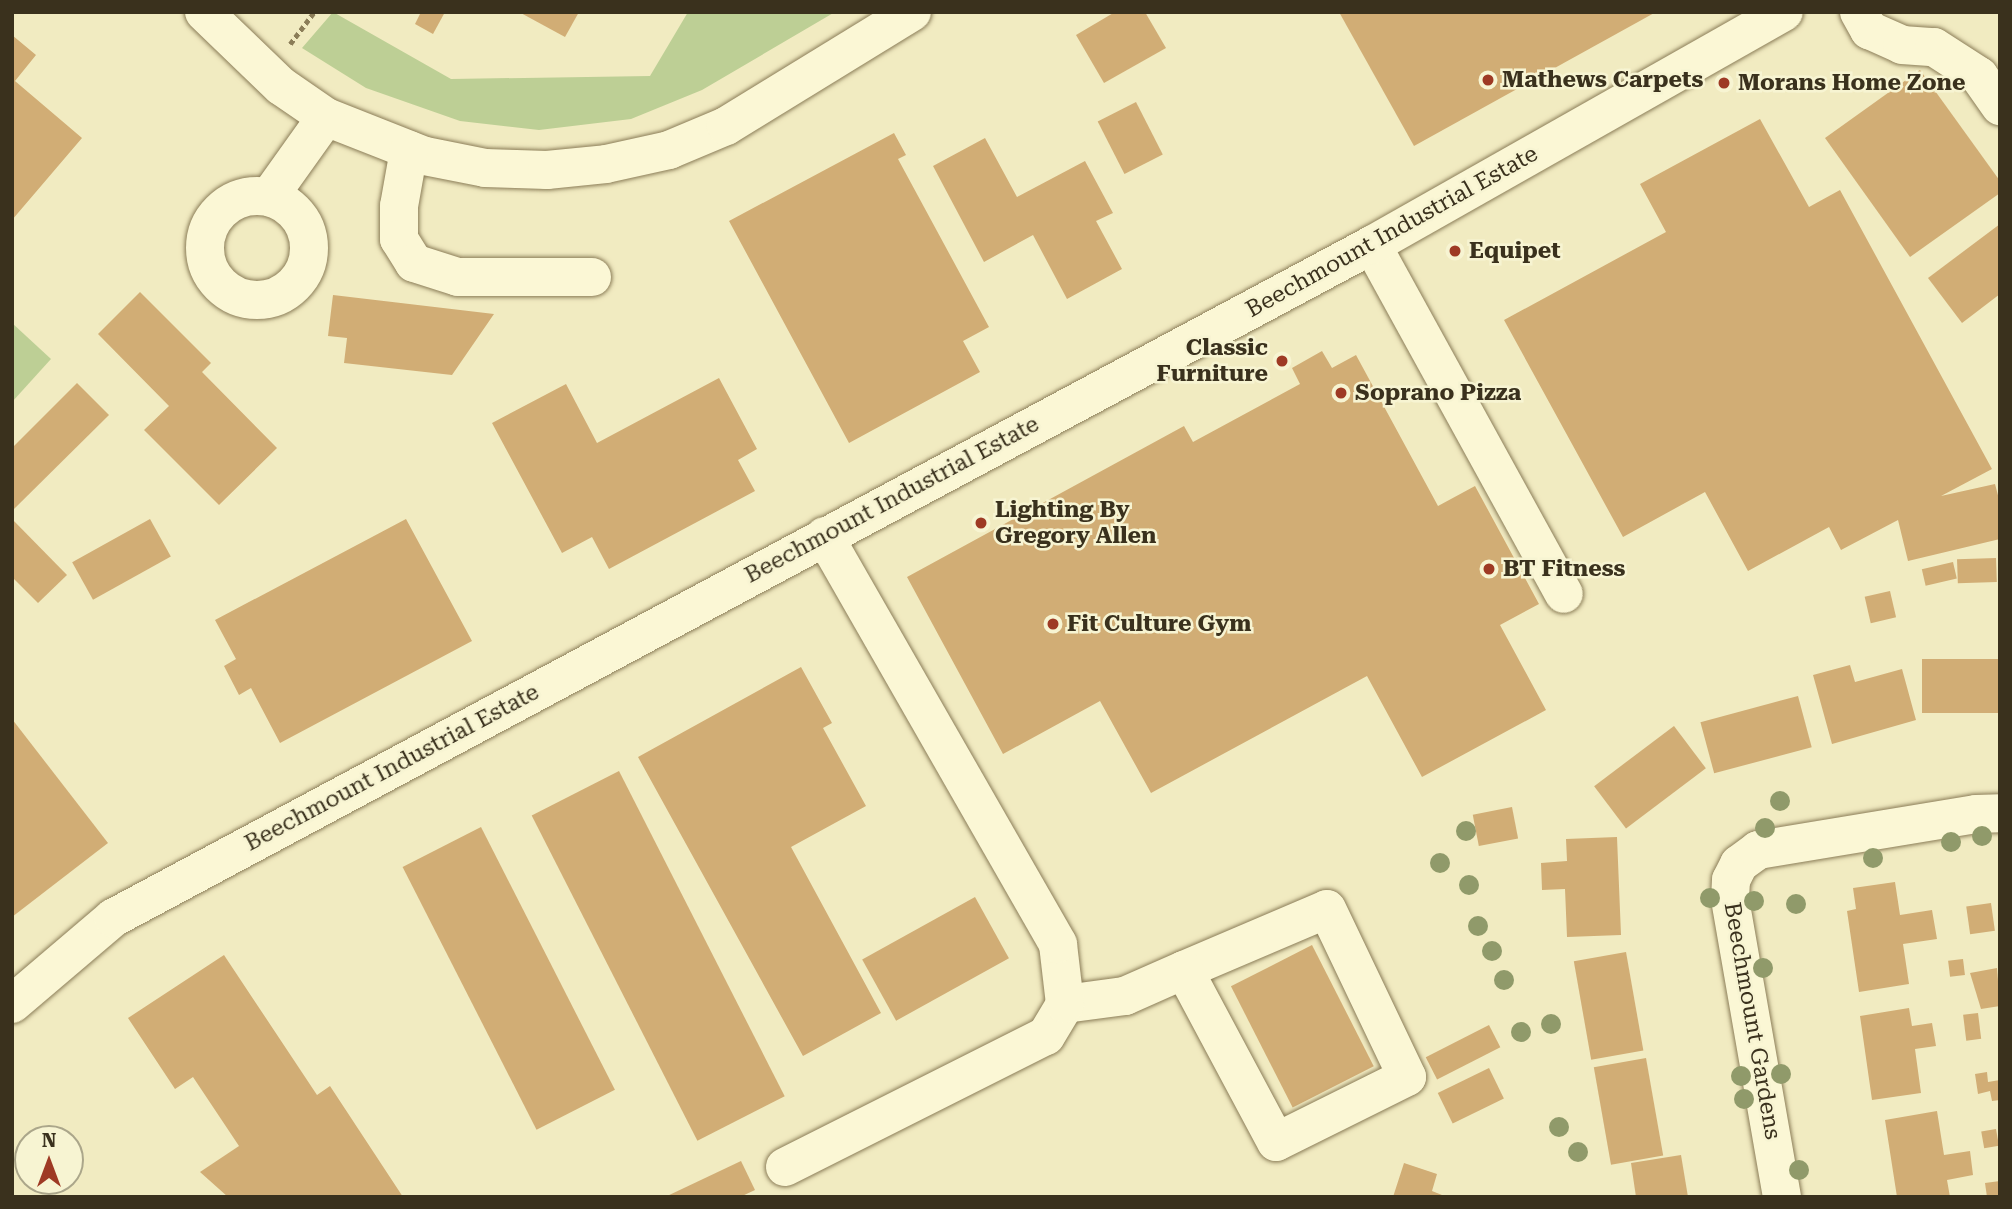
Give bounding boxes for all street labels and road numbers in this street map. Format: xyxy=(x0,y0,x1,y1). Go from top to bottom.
street label: Beechmount Industrial Estate xyxy=(1241,140,1543,324)
street label: Beechmount Industrial Estate xyxy=(740,411,1044,589)
street label: Beechmount Industrial Estate xyxy=(240,679,544,857)
street label: Beechmount Gardens xyxy=(1718,900,1786,1142)

